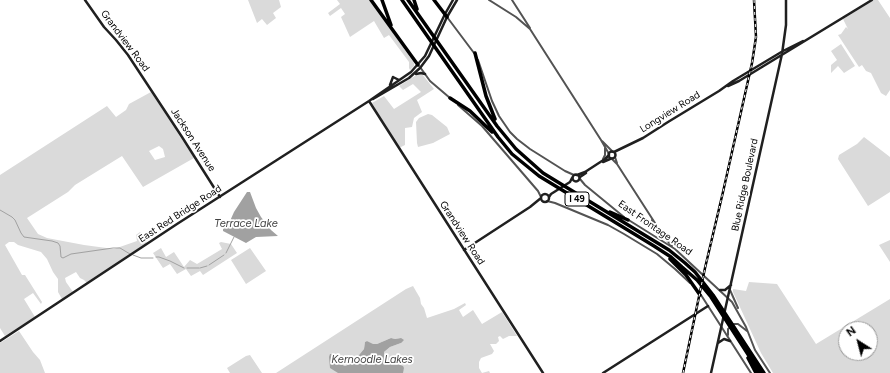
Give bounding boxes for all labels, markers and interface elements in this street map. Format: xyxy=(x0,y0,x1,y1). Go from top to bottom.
street label: Grandview Road xyxy=(98,8,152,74)
street label: Longview Road xyxy=(638,89,702,135)
street label: Jackson Avenue xyxy=(168,106,218,174)
street label: Blue Ridge Boulevard xyxy=(729,138,761,232)
street label: East Red Bridge Road xyxy=(136,183,224,245)
road number: I 49 xyxy=(565,192,589,206)
street label: East Frontage Road xyxy=(616,198,694,258)
street label: Grandview Road xyxy=(437,199,487,267)
water label: Terrace Lake xyxy=(214,217,278,231)
north arrow xyxy=(838,321,878,361)
text: N xyxy=(844,324,858,339)
water label: Kernoodle Lakes xyxy=(331,353,413,367)

